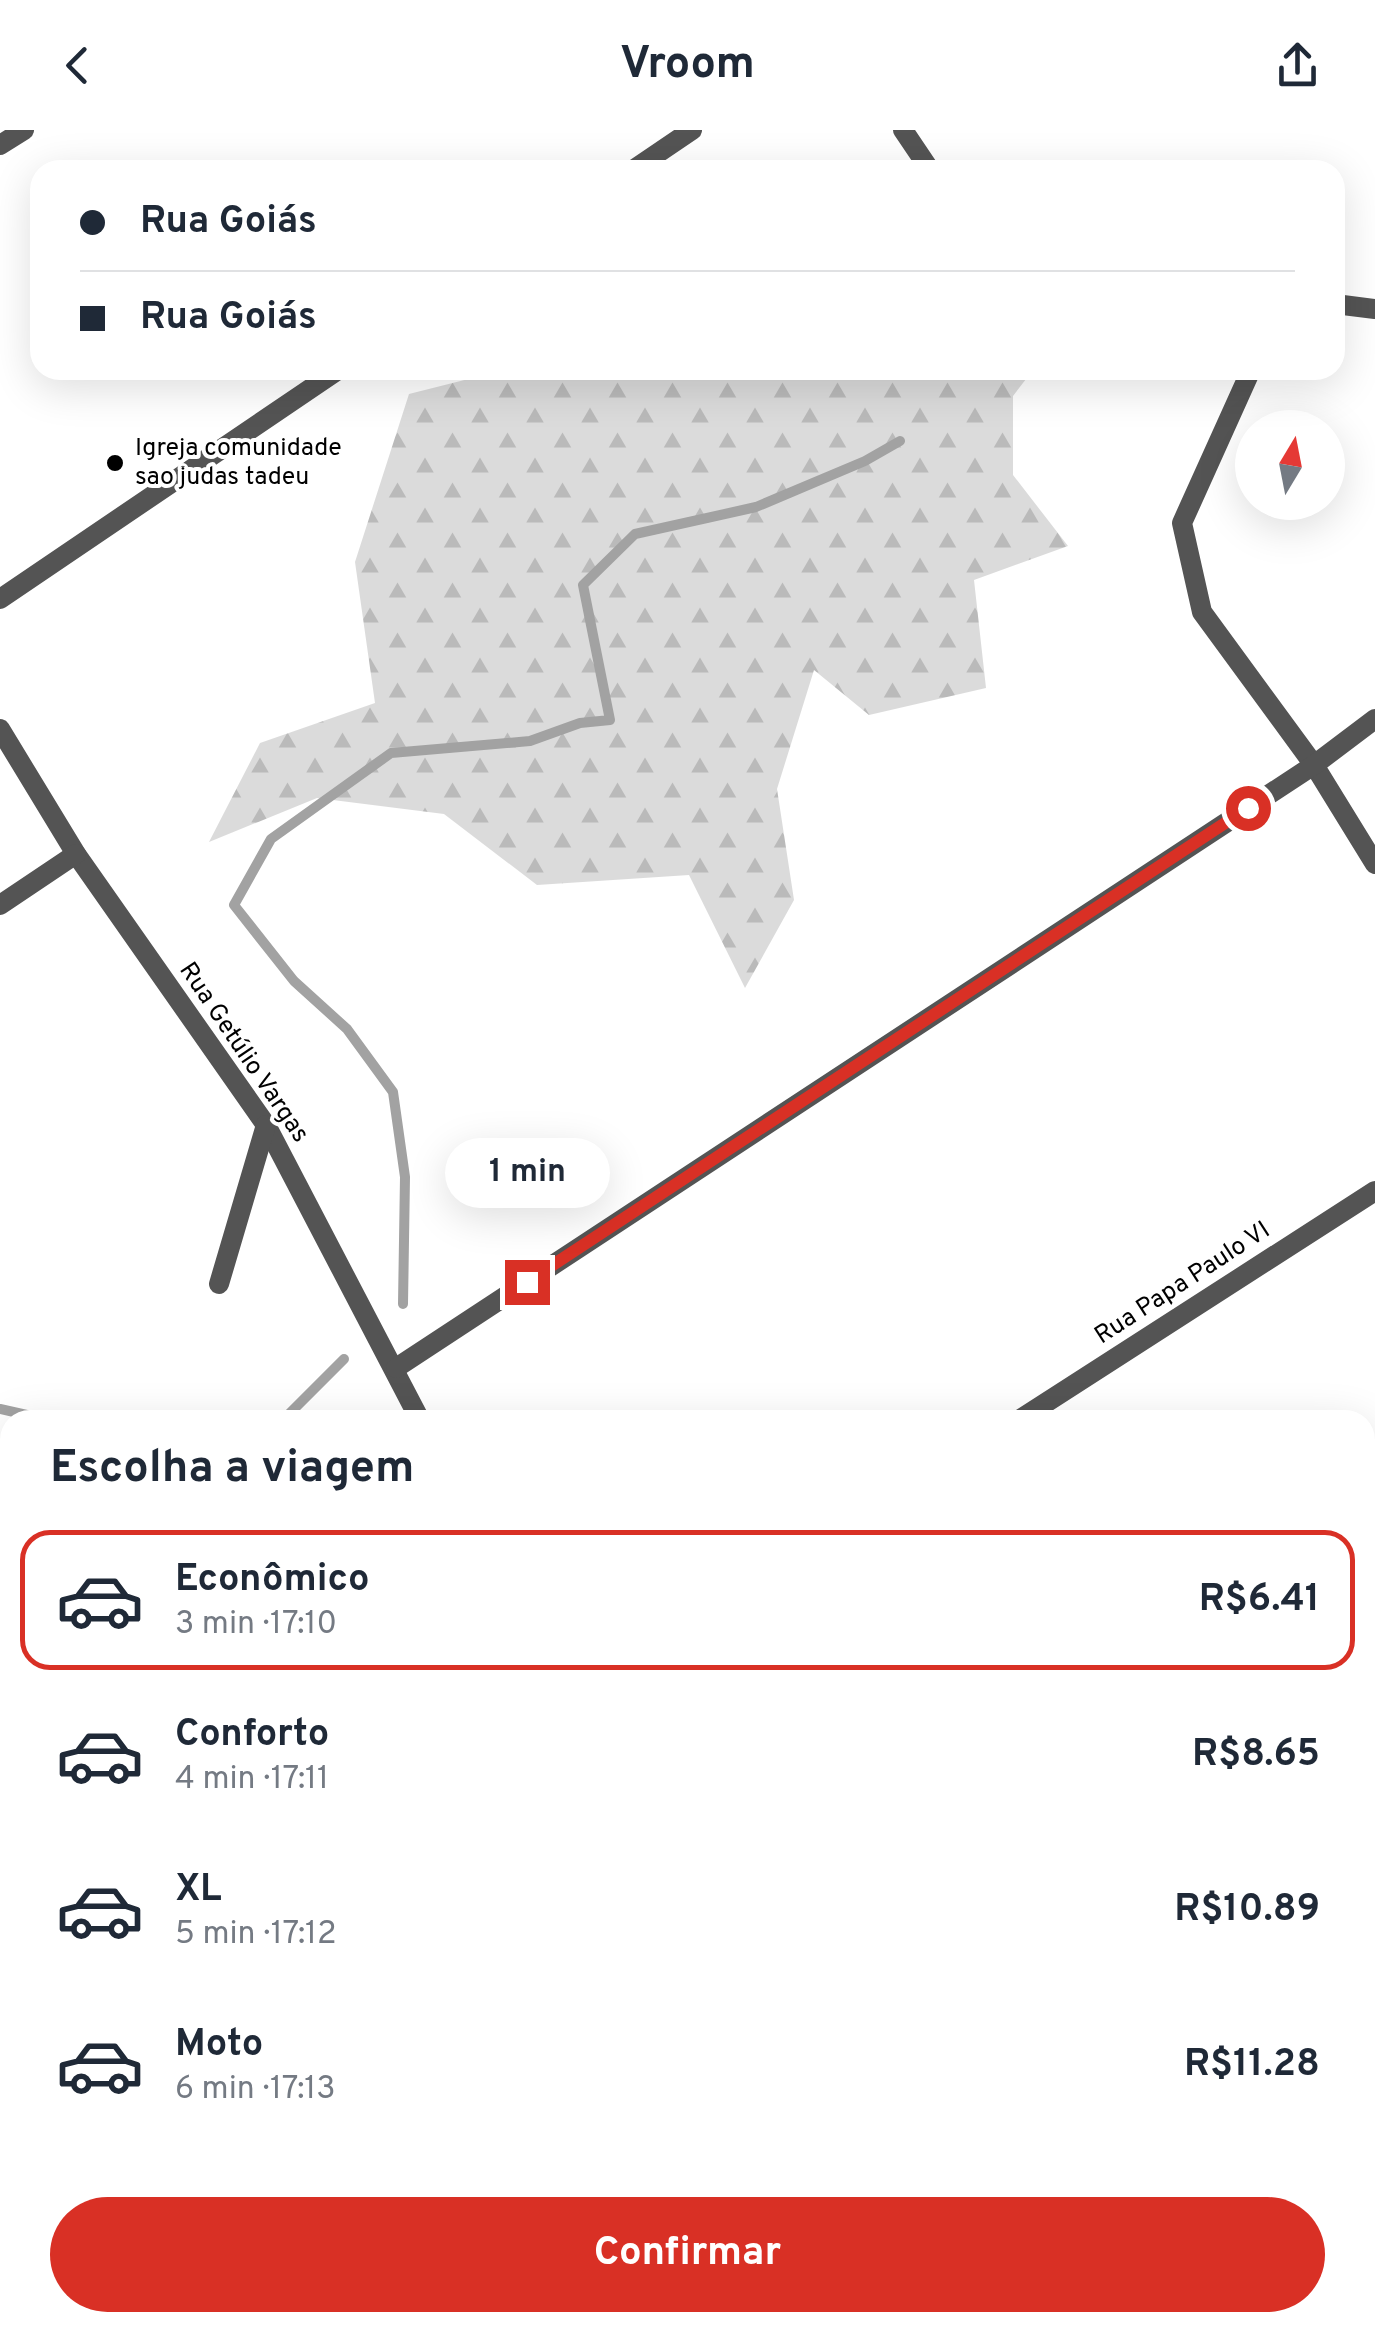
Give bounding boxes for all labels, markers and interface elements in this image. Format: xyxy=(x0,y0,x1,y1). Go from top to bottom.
text: Vroom xyxy=(620,37,755,94)
icon: back xyxy=(50,38,105,93)
icon: share xyxy=(1270,38,1325,93)
text: Rua Goiás xyxy=(140,198,317,247)
text: Rua Goiás xyxy=(140,294,317,343)
north arrow xyxy=(1235,410,1345,520)
map controls xyxy=(1235,410,1345,520)
place label: Igreja comunidade sao judas tadeu xyxy=(135,433,342,494)
marker: Igreja comunidade sao judas tadeu xyxy=(104,452,126,474)
route start xyxy=(1226,786,1271,831)
street label: Rua Getúlio Vargas xyxy=(171,957,315,1149)
callout: 1 min xyxy=(444,1137,610,1207)
text: 1 min xyxy=(489,1153,566,1193)
street label: Rua Papa Paulo VI xyxy=(1089,1215,1277,1353)
route end xyxy=(505,1260,550,1305)
text: Escolha a viagem xyxy=(50,1441,415,1498)
icon: car xyxy=(55,1555,145,1645)
text: Econômico xyxy=(175,1556,370,1605)
text: R$6.41 xyxy=(1199,1576,1320,1625)
text: 3 min · 17:10 xyxy=(175,1605,337,1645)
icon: car xyxy=(55,1710,145,1800)
text: Conforto xyxy=(175,1711,329,1760)
text: R$8.65 xyxy=(1192,1731,1320,1780)
text: 4 min · 17:11 xyxy=(175,1760,329,1800)
icon: car xyxy=(55,1865,145,1955)
text: XL xyxy=(175,1866,222,1915)
text: R$10.89 xyxy=(1174,1886,1320,1935)
text: 5 min · 17:12 xyxy=(175,1915,337,1955)
icon: car xyxy=(55,2020,145,2110)
text: Moto xyxy=(175,2021,263,2070)
text: R$11.28 xyxy=(1184,2041,1320,2090)
text: 6 min · 17:13 xyxy=(175,2070,336,2110)
button: Confirmar xyxy=(50,2197,1325,2312)

